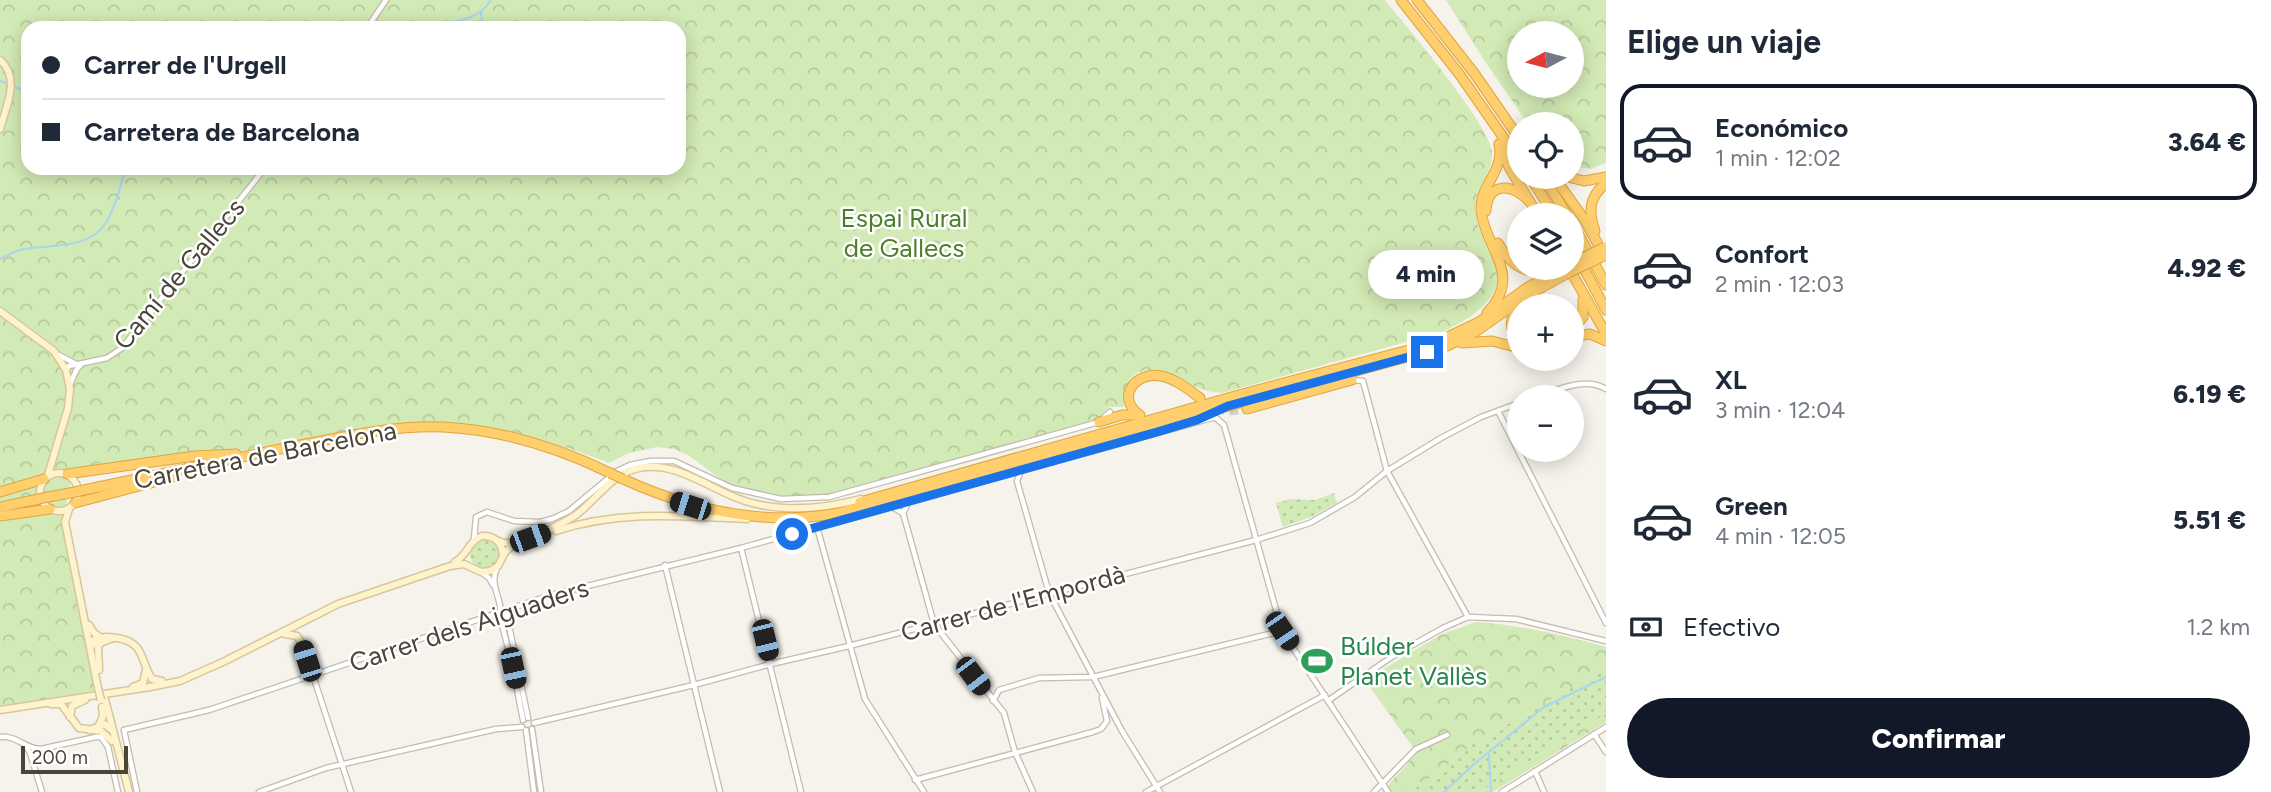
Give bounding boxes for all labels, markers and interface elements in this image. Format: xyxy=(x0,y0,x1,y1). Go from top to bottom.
north arrow xyxy=(1507,21,1584,98)
map controls xyxy=(1507,21,1584,462)
text: Elige un viaje xyxy=(1627,23,1821,61)
text: Carrer de l'Urgell xyxy=(84,49,287,81)
icon: car xyxy=(1631,111,1694,174)
button: locate xyxy=(1507,112,1584,189)
text: Económico xyxy=(1715,112,1848,144)
text: Carretera de Barcelona xyxy=(84,116,360,148)
text: 3.64 € xyxy=(2168,126,2246,158)
text: 1 min · 12:02 xyxy=(1715,144,1841,172)
street label: Camí de Gallecs xyxy=(107,192,251,356)
park label: Espai Rural de Gallecs xyxy=(840,202,968,264)
button: layers xyxy=(1507,203,1584,280)
icon: car xyxy=(1631,237,1694,300)
text: Confort xyxy=(1715,238,1809,270)
callout: 4 min xyxy=(1369,250,1485,300)
text: 4.92 € xyxy=(2167,252,2246,284)
text: 4 min xyxy=(1396,260,1456,288)
text: 2 min · 12:03 xyxy=(1715,270,1844,298)
button: + xyxy=(1507,294,1584,371)
route end xyxy=(1411,336,1443,368)
icon: car xyxy=(1631,363,1694,426)
text: XL xyxy=(1715,364,1747,396)
text: 6.19 € xyxy=(2173,378,2246,410)
button: − xyxy=(1507,385,1584,462)
text: 3 min · 12:04 xyxy=(1715,396,1845,424)
street label: Carretera de Barcelona xyxy=(131,414,399,496)
icon: car xyxy=(1631,489,1694,552)
car xyxy=(667,490,714,522)
text: Green xyxy=(1715,490,1788,522)
text: 5.51 € xyxy=(2173,504,2246,536)
route start xyxy=(776,518,808,550)
car xyxy=(507,521,554,555)
text: 4 min · 12:05 xyxy=(1715,522,1846,550)
street label: Carrer de l'Empordà xyxy=(897,558,1129,648)
street label: Carrer dels Aiguaders xyxy=(345,571,593,679)
car xyxy=(1262,608,1303,654)
icon: cash xyxy=(1627,608,1665,646)
text: Efectivo xyxy=(1683,611,1780,643)
text: 1.2 km xyxy=(2186,613,2250,641)
car xyxy=(750,617,781,663)
place label: Búlder Planet Vallès xyxy=(1340,630,1487,692)
car xyxy=(291,638,324,684)
sports icon: Búlder Planet Vallès xyxy=(1300,644,1334,678)
car xyxy=(499,645,528,691)
car xyxy=(952,653,995,699)
button: Confirmar xyxy=(1627,698,2250,778)
scale bar xyxy=(21,743,128,775)
text: 200 m xyxy=(32,746,88,769)

